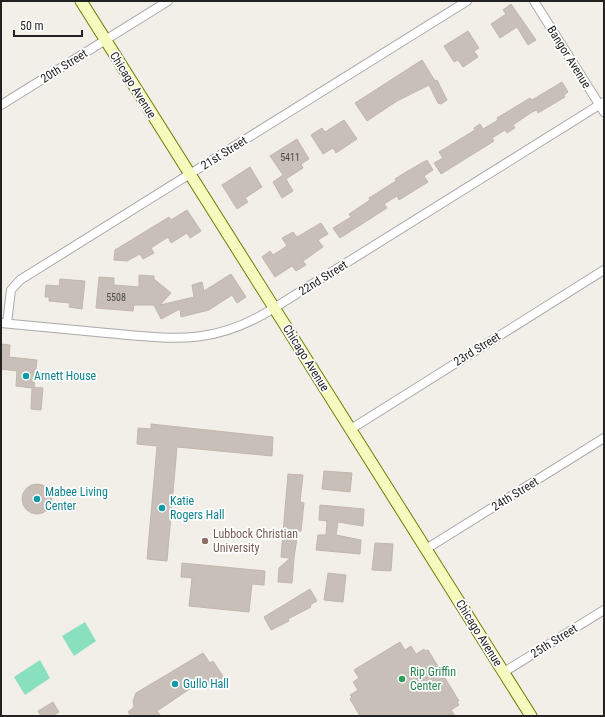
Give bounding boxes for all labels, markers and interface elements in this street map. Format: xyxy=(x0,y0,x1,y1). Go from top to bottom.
scale bar xyxy=(14,12,82,38)
text: 50 m xyxy=(20,19,44,33)
street label: Bangor Avenue xyxy=(544,23,594,91)
street label: 20th Street xyxy=(38,46,90,86)
street label: Chicago Avenue xyxy=(107,49,159,121)
street label: 21st Street xyxy=(198,133,250,173)
house number: 5411 xyxy=(280,152,300,163)
street label: 22nd Street xyxy=(296,257,350,298)
house number: 5508 xyxy=(106,292,126,303)
street label: Chicago Avenue xyxy=(280,322,332,394)
street label: 23rd Street xyxy=(451,329,503,369)
place label: Arnett House xyxy=(34,369,97,383)
marker: Arnett House xyxy=(21,371,31,381)
street label: 24th Street xyxy=(489,474,541,514)
place label: Mabee Living Center xyxy=(45,485,108,513)
marker: Mabee Living Center xyxy=(32,494,42,504)
place label: Katie Rogers Hall xyxy=(170,494,225,522)
marker: Katie Rogers Hall xyxy=(157,503,167,513)
place label: Lubbock Christian University xyxy=(213,527,298,555)
marker: Lubbock Christian University xyxy=(200,536,210,546)
street label: Chicago Avenue xyxy=(453,597,505,669)
street label: 25th Street xyxy=(528,621,580,661)
place label: Rip Griffin Center xyxy=(410,665,456,693)
marker: Rip Griffin Center xyxy=(397,674,407,684)
place label: Gullo Hall xyxy=(183,677,229,691)
marker: Gullo Hall xyxy=(170,679,180,689)

